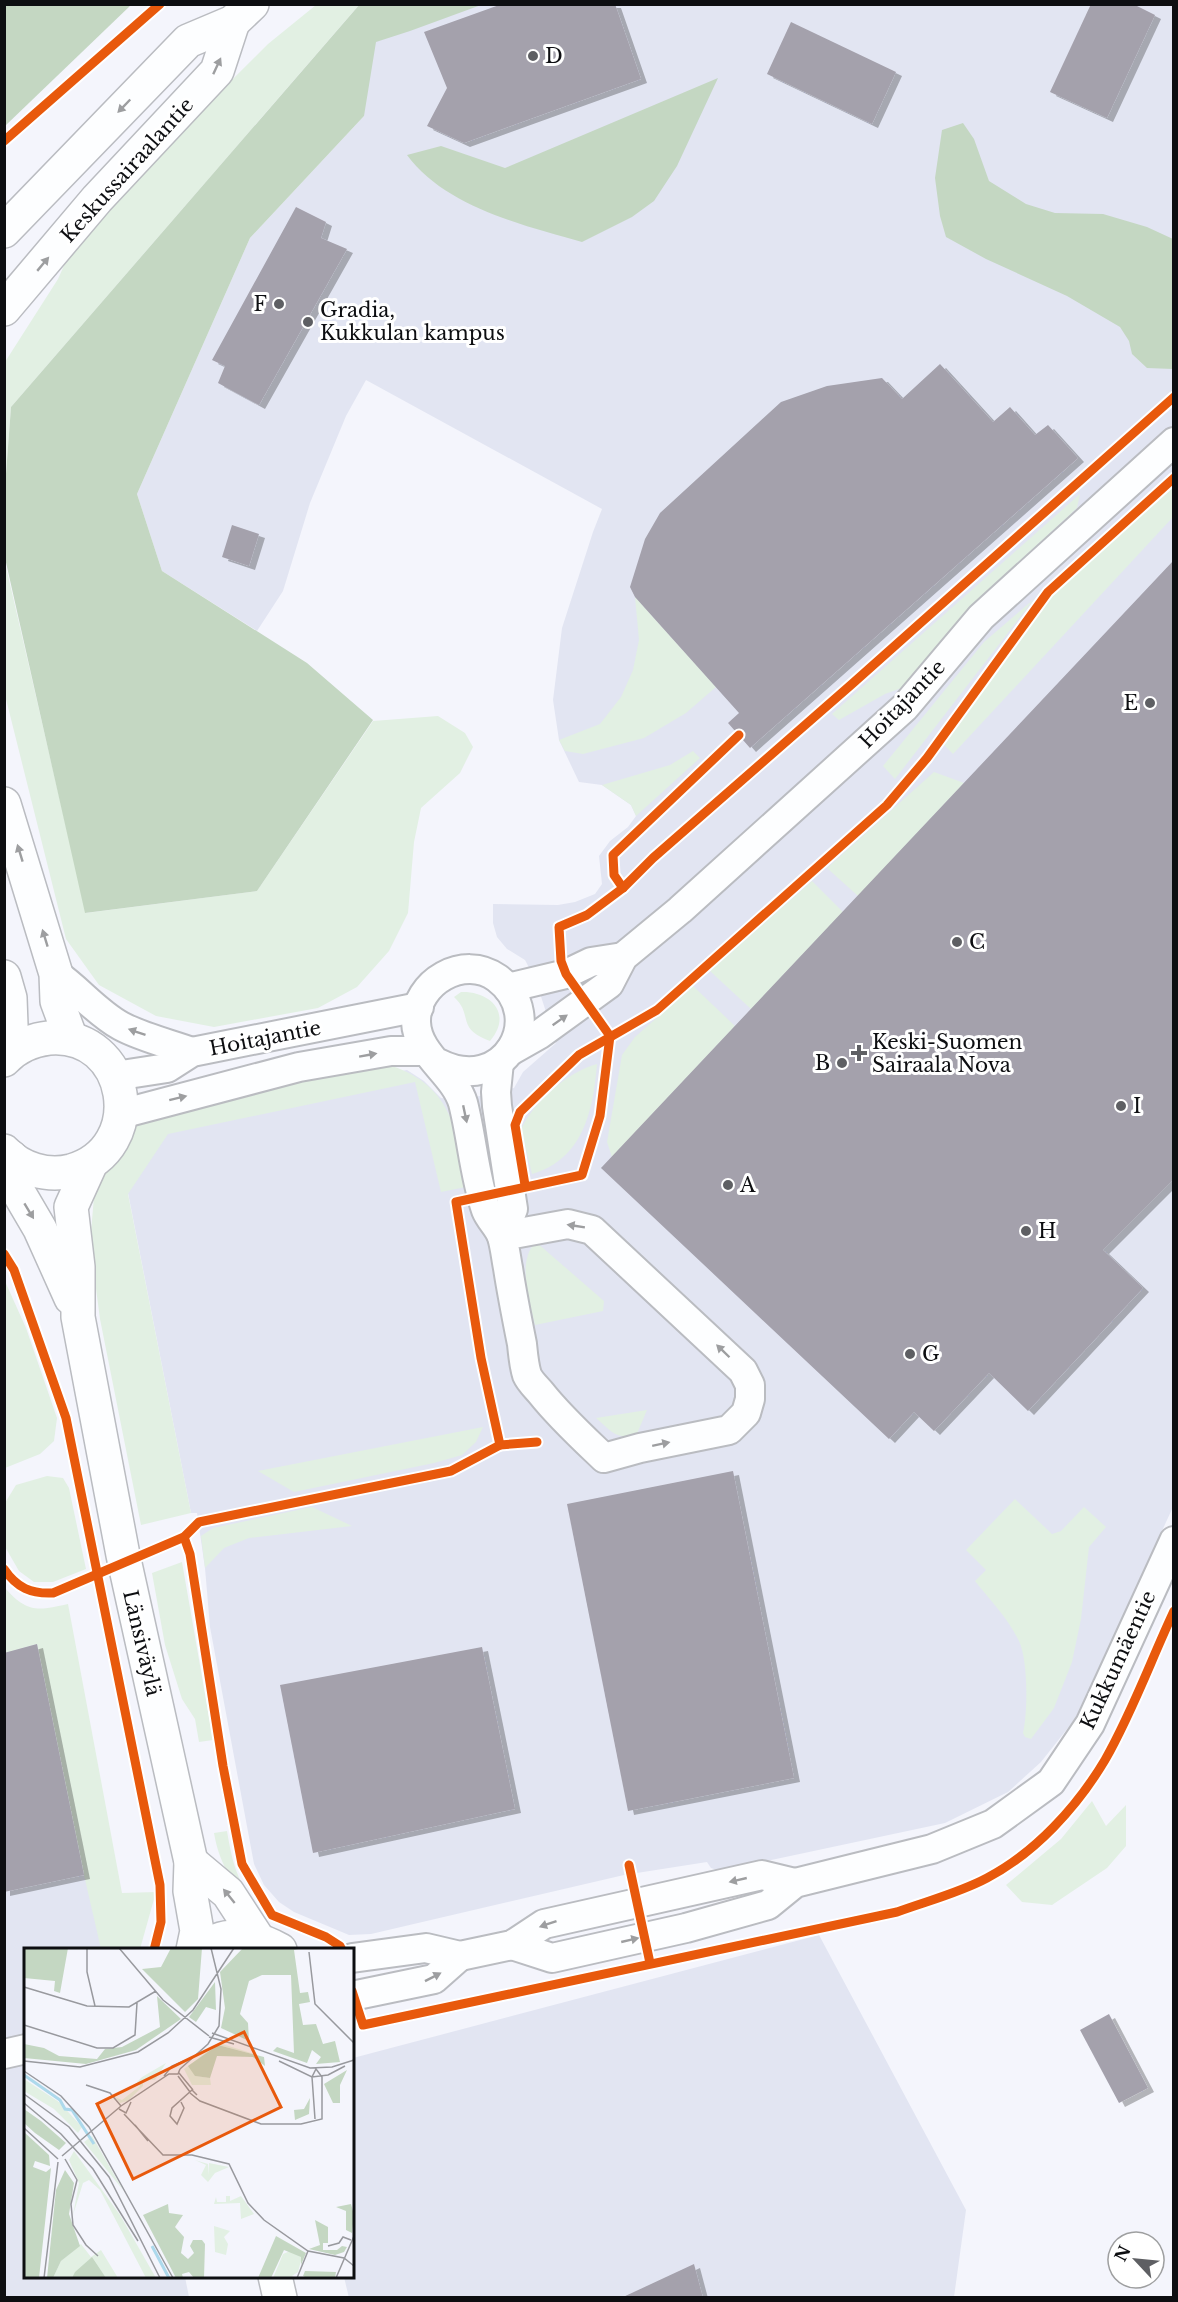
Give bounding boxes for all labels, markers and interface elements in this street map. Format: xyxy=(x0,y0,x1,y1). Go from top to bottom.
place label: D xyxy=(545,44,563,68)
marker: D xyxy=(526,49,540,63)
one-way arrow xyxy=(213,57,222,74)
street label: Keskussairaalantie xyxy=(56,93,198,247)
one-way arrow xyxy=(117,99,131,113)
one-way arrow xyxy=(36,256,49,272)
place label: F xyxy=(254,292,267,316)
marker: F xyxy=(272,297,286,311)
place label: Gradia, Kukkulan kampus xyxy=(320,298,505,345)
marker: Gradia, Kukkulan kampus xyxy=(301,315,315,329)
street label: Hoitajantie xyxy=(854,655,950,753)
place label: E xyxy=(1123,691,1138,715)
marker: E xyxy=(1143,696,1157,710)
one-way arrow xyxy=(14,844,24,862)
one-way arrow xyxy=(40,929,49,947)
place label: C xyxy=(969,930,985,954)
marker: C xyxy=(950,935,964,949)
one-way arrow xyxy=(551,1014,567,1026)
street label: Hoitajantie xyxy=(207,1015,323,1061)
one-way arrow xyxy=(128,1027,146,1037)
place label: Keski-Suomen Sairaala Nova xyxy=(872,1030,1022,1077)
marker: Keski-Suomen Sairaala Nova xyxy=(850,1044,868,1062)
one-way arrow xyxy=(358,1050,377,1059)
place label: B xyxy=(815,1051,830,1075)
marker: B xyxy=(835,1056,849,1070)
one-way arrow xyxy=(169,1093,187,1103)
place label: I xyxy=(1133,1094,1141,1118)
marker: I xyxy=(1114,1099,1128,1113)
one-way arrow xyxy=(461,1104,470,1123)
place label: A xyxy=(739,1173,756,1197)
marker: A xyxy=(721,1178,735,1192)
one-way arrow xyxy=(23,1203,34,1219)
place label: H xyxy=(1038,1219,1057,1243)
one-way arrow xyxy=(566,1222,585,1231)
marker: H xyxy=(1019,1224,1033,1238)
place label: G xyxy=(922,1342,939,1366)
one-way arrow xyxy=(715,1344,730,1358)
marker: G xyxy=(903,1347,917,1361)
one-way arrow xyxy=(652,1439,671,1448)
street label: Kukkumäentie xyxy=(1075,1587,1161,1733)
street label: Länsiväylä xyxy=(118,1588,166,1699)
one-way arrow xyxy=(729,1876,747,1886)
one-way arrow xyxy=(222,1888,235,1904)
one-way arrow xyxy=(539,1919,557,1929)
one-way arrow xyxy=(620,1934,639,1944)
inset map xyxy=(24,1948,354,2278)
one-way arrow xyxy=(424,1972,442,1982)
north arrow xyxy=(1106,2230,1166,2290)
text: N xyxy=(1110,2242,1135,2265)

